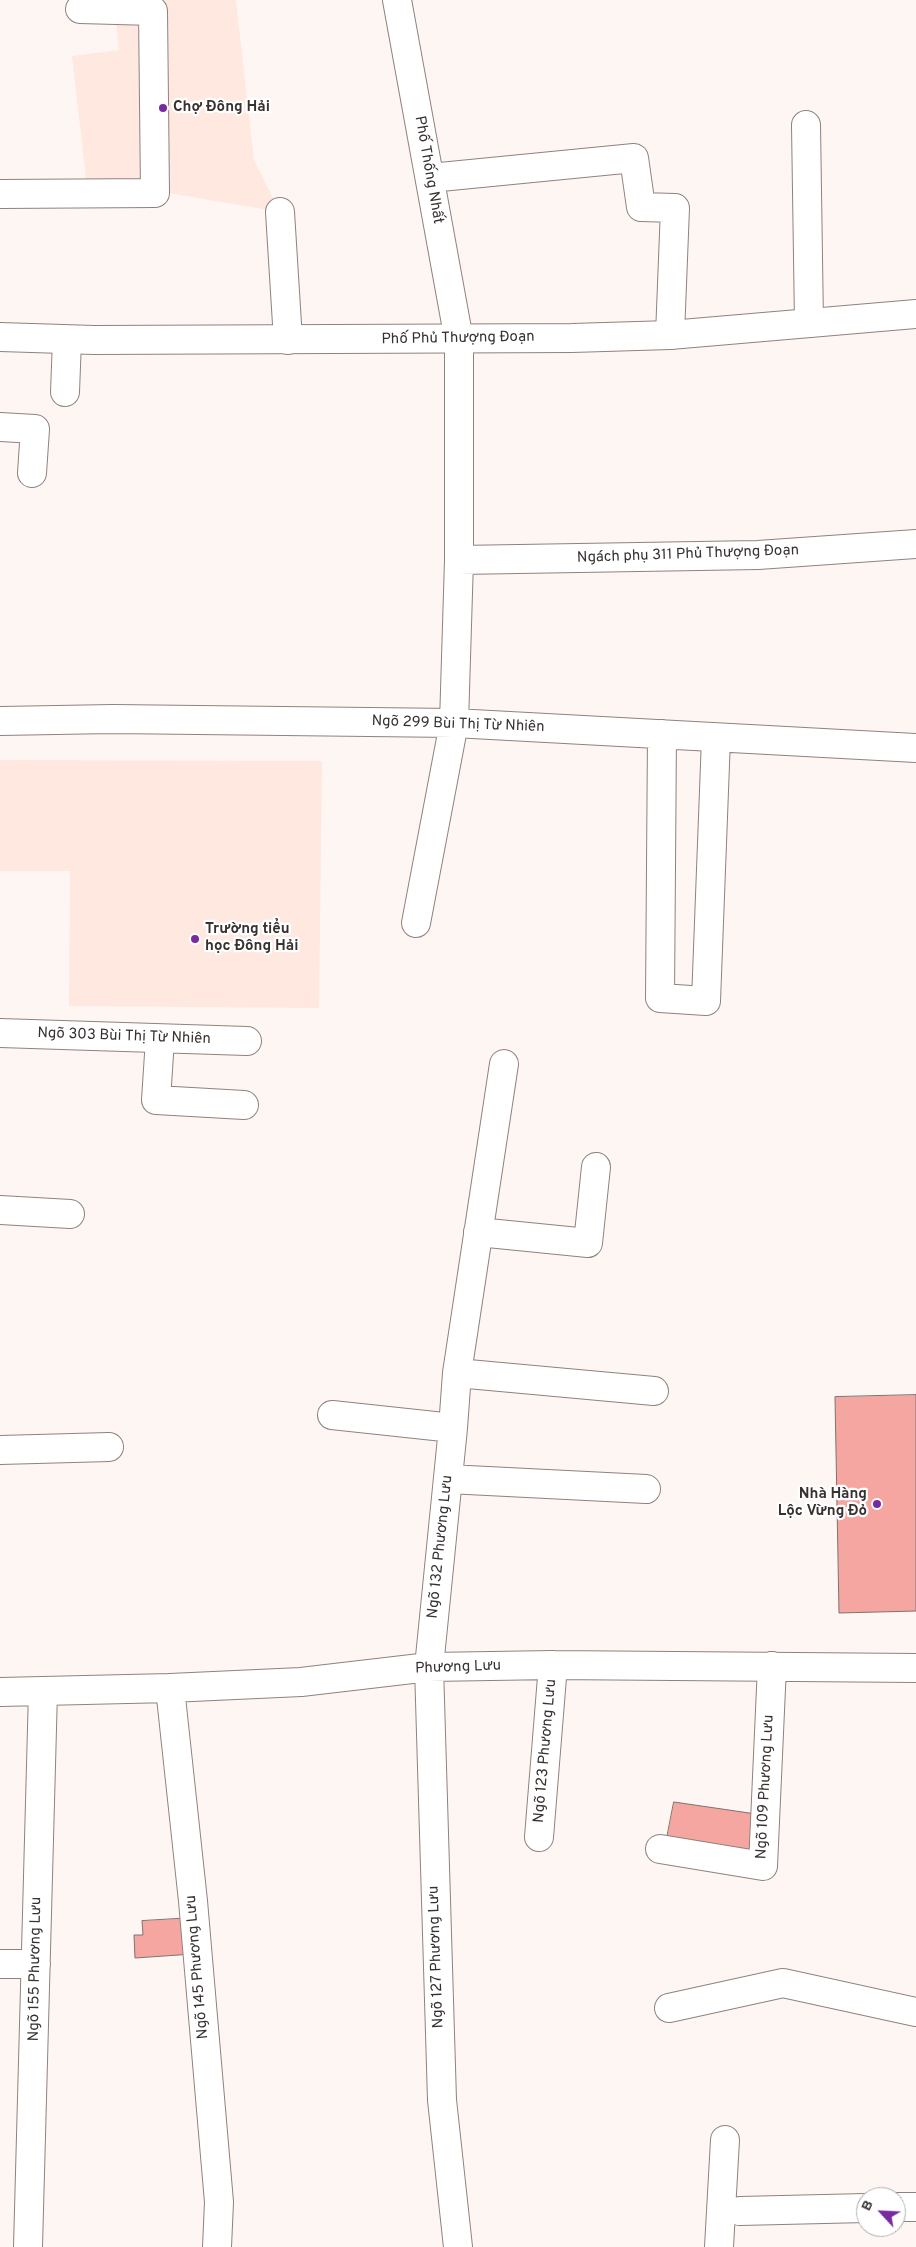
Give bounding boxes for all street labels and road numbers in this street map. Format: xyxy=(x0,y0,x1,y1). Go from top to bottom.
street label: Phố Thống Nhất xyxy=(410,115,446,225)
street label: Phố Phủ Thượng Đoạn xyxy=(381,329,535,349)
street label: Ngách phụ 311 Phủ Thượng Đoạn xyxy=(577,542,799,568)
street label: Ngõ 299 Bùi Thị Từ Nhiên xyxy=(371,713,545,737)
street label: Ngõ 303 Bùi Thị Từ Nhiên xyxy=(37,1025,211,1049)
street label: Ngõ 132 Phương Lưu xyxy=(425,1474,457,1620)
street label: Phương Lưu xyxy=(415,1658,501,1678)
street label: Ngõ 123 Phương Lưu xyxy=(531,1678,561,1824)
street label: Ngõ 109 Phương Lưu xyxy=(753,1714,779,1860)
street label: Ngõ 127 Phương Lưu xyxy=(426,1885,448,2029)
street label: Ngõ 145 Phương Lưu xyxy=(183,1894,213,2040)
street label: Ngõ 155 Phương Lưu xyxy=(26,1896,46,2042)

